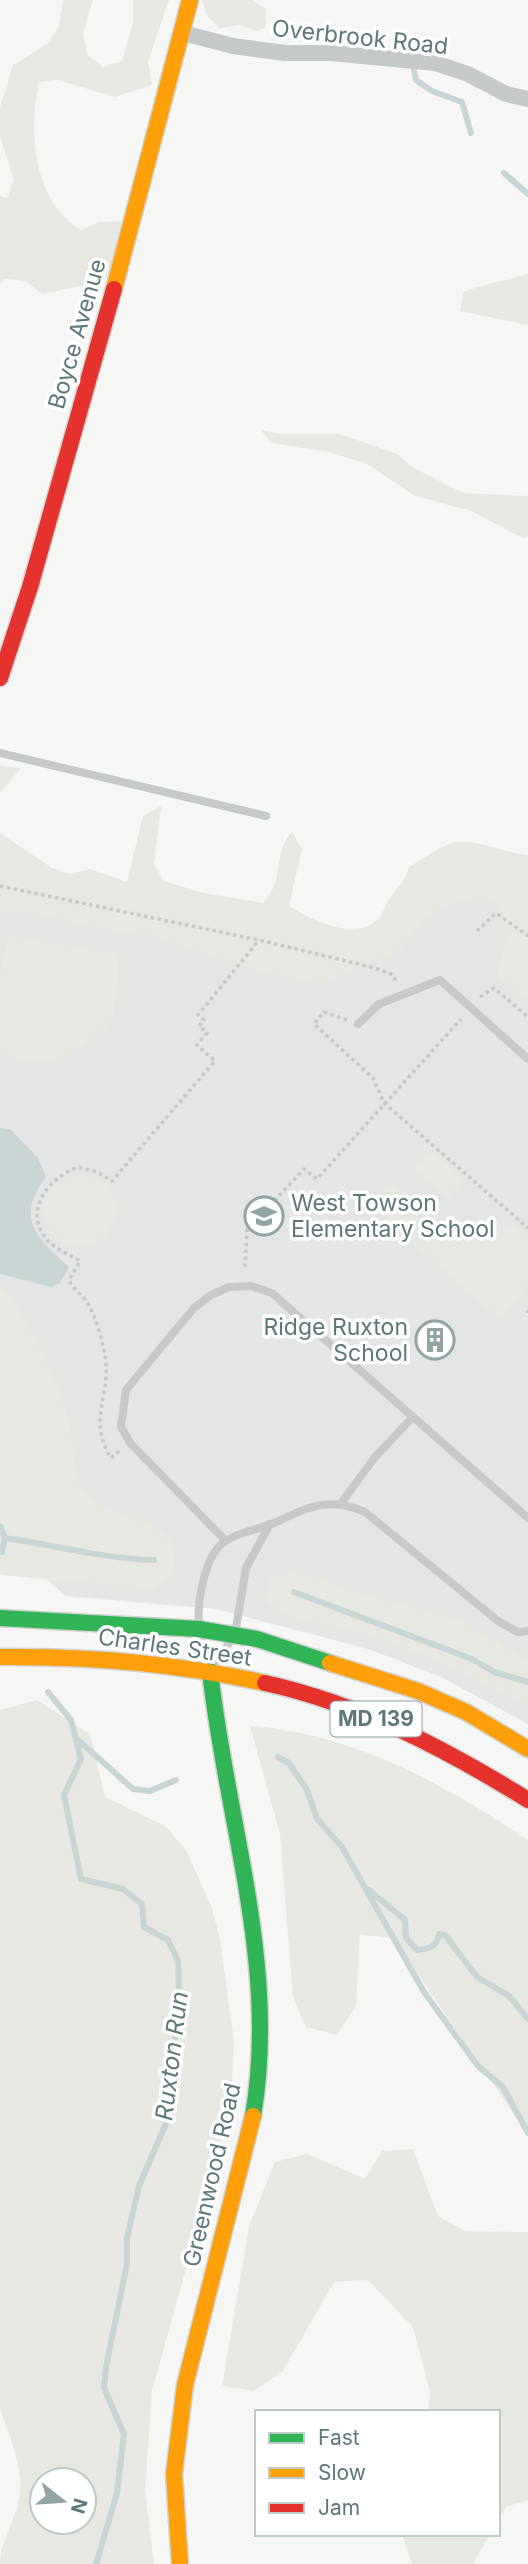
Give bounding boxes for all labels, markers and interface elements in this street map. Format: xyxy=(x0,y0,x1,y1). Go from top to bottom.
street label: Overbrook Road xyxy=(271,14,449,60)
street label: Boyce Avenue xyxy=(42,256,112,412)
place label: West Towson Elementary School xyxy=(291,1189,495,1243)
school or university icon: West Towson Elementary School xyxy=(243,1195,285,1237)
place label: Ridge Ruxton School xyxy=(263,1313,408,1367)
building icon: Ridge Ruxton School xyxy=(414,1319,456,1361)
street label: Charles Street xyxy=(96,1622,254,1672)
road number: MD 139 xyxy=(330,1702,422,1736)
water label: Ruxton Run xyxy=(149,1990,194,2122)
street label: Greenwood Road xyxy=(177,2080,247,2270)
legend xyxy=(255,2410,500,2536)
text: Fast xyxy=(318,2425,360,2450)
text: Slow xyxy=(318,2460,366,2485)
north arrow xyxy=(28,2466,98,2536)
text: Jam xyxy=(318,2495,360,2520)
text: N xyxy=(66,2496,92,2516)

